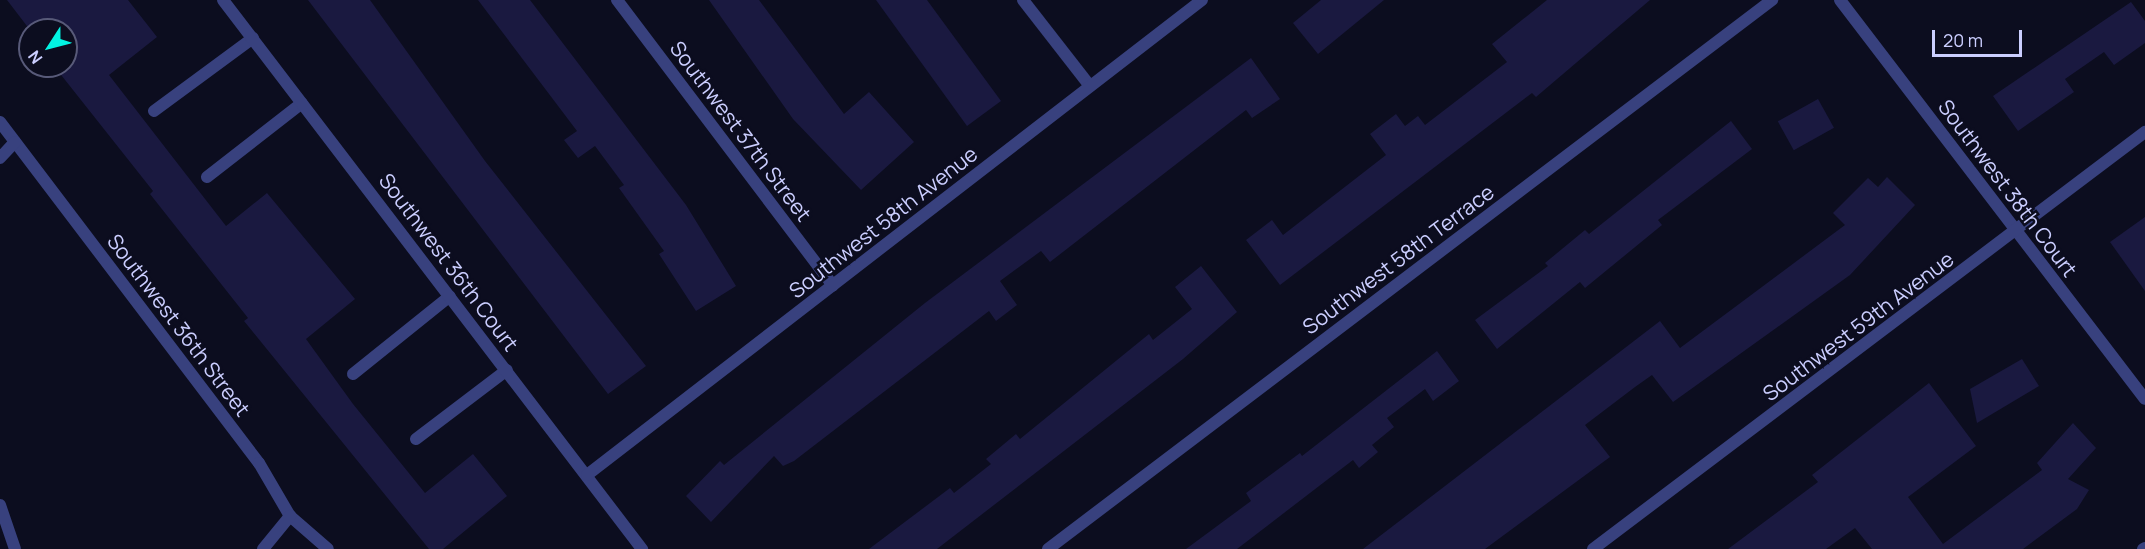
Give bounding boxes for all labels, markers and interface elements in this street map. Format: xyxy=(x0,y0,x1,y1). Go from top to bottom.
north arrow xyxy=(18,18,78,78)
scale bar xyxy=(1935,18,2025,56)
text: 20 m xyxy=(1943,28,1983,52)
street label: Southwest 37th Street xyxy=(665,36,817,226)
text: N xyxy=(23,46,47,69)
street label: Southwest 38th Court xyxy=(1933,95,2083,281)
street label: Southwest 58th Avenue xyxy=(784,141,982,303)
street label: Southwest 36th Court xyxy=(374,168,524,356)
street label: Southwest 58th Terrace xyxy=(1297,179,1499,339)
street label: Southwest 36th Street xyxy=(102,229,256,421)
street label: Southwest 59th Avenue xyxy=(1758,246,1958,406)

